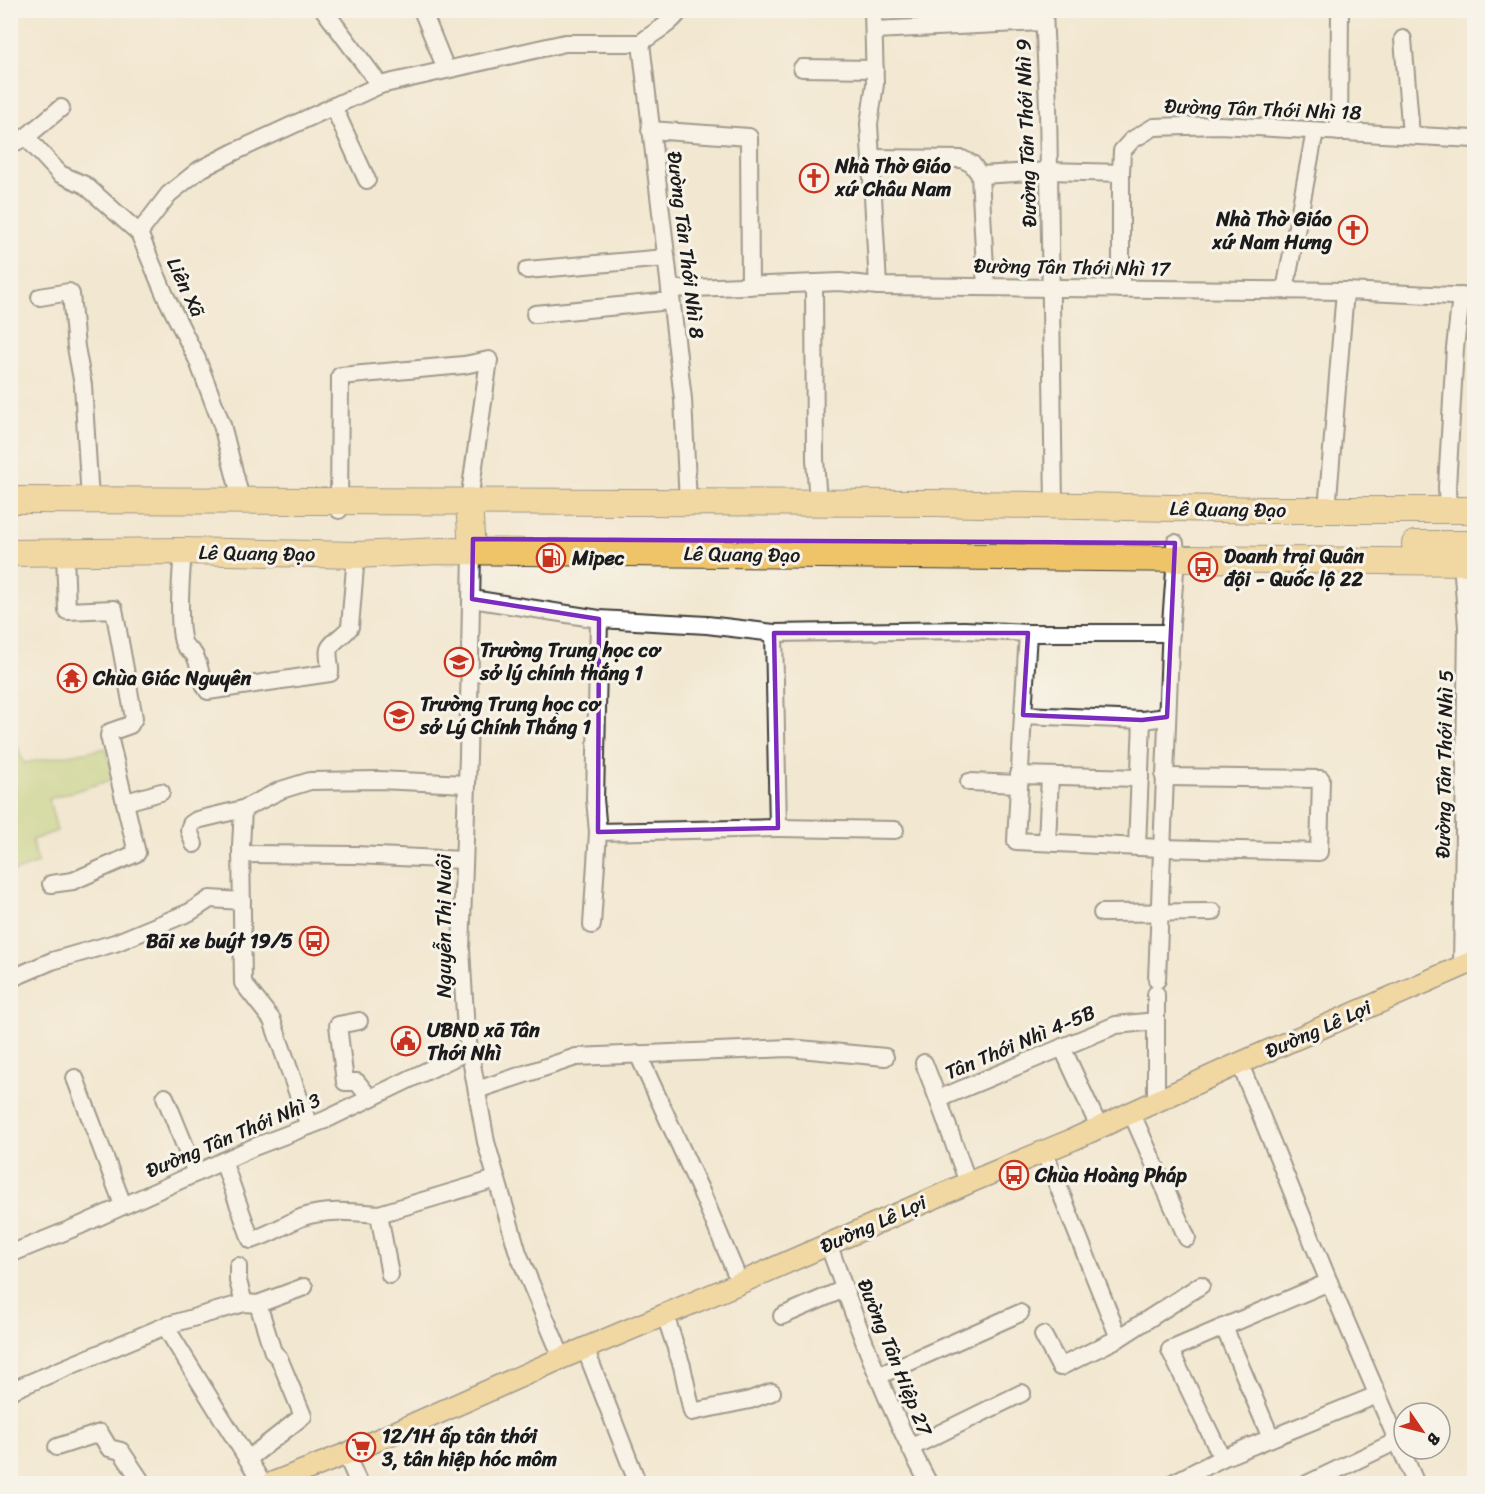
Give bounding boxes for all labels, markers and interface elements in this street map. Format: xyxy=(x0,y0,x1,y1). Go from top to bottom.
street label: Đường Tân Thới Nhì 9 xyxy=(1006,38,1047,228)
street label: Đường Tân Thới Nhì 18 xyxy=(1164,89,1362,130)
street label: Đường Tân Thới Nhì 8 xyxy=(657,149,714,341)
place label: Nhà Thờ Giáo xứ Châu Nam xyxy=(834,149,952,207)
church icon: Nhà Thờ Giáo xứ Châu Nam xyxy=(798,162,830,194)
place label: Nhà Thờ Giáo xứ Nam Hưng xyxy=(1211,202,1333,260)
church icon: Nhà Thờ Giáo xứ Nam Hưng xyxy=(1337,214,1369,246)
street label: Đường Tân Thới Nhì 17 xyxy=(974,248,1172,287)
street label: Liên Xã xyxy=(156,251,215,324)
street label: Lê Quang Đạo xyxy=(1169,491,1287,528)
street label: Lê Quang Đạo xyxy=(198,535,316,572)
street label: Lê Quang Đạo xyxy=(683,536,801,573)
place label: Doanh trại Quân đội - Quốc lộ 22 xyxy=(1224,539,1364,597)
place label: Mipec xyxy=(571,541,625,576)
fuel station icon: Mipec xyxy=(535,542,567,574)
bus stop icon: Doanh trại Quân đội - Quốc lộ 22 xyxy=(1187,551,1219,583)
place label: Trường Trung học cơ sở lý chính thắng 1 xyxy=(479,633,663,691)
school or university icon: Trường Trung học cơ sở lý chính thắng 1 xyxy=(443,646,475,678)
place label: Chùa Giác Nguyên xyxy=(92,661,252,696)
temple icon: Chùa Giác Nguyên xyxy=(56,662,88,694)
street label: Đường Tân Thới Nhì 5 xyxy=(1425,669,1464,859)
place label: Trường Trung học cơ sở Lý Chính Thắng 1 xyxy=(419,687,603,745)
school or university icon: Trường Trung học cơ sở Lý Chính Thắng 1 xyxy=(383,700,415,732)
street label: Nguyễn Thị Nuôi xyxy=(427,852,462,998)
place label: Bãi xe buýt 19/5 xyxy=(146,924,293,959)
bus stop icon: Bãi xe buýt 19/5 xyxy=(298,925,330,957)
street label: Đường Lê Lợi xyxy=(1259,990,1379,1069)
street label: Tân Thới Nhì 4-5B xyxy=(939,995,1101,1090)
place label: UBND xã Tân Thới Nhì xyxy=(427,1013,540,1071)
public building icon: UBND xã Tân Thới Nhì xyxy=(390,1025,422,1057)
street label: Đường Tân Thới Nhì 3 xyxy=(140,1083,326,1188)
place label: Chùa Hoàng Pháp xyxy=(1034,1158,1187,1193)
bus stop icon: Chùa Hoàng Pháp xyxy=(998,1159,1030,1191)
street label: Đường Lê Lợi xyxy=(814,1185,934,1264)
street label: Đường Tân Hiệp 27 xyxy=(847,1273,943,1442)
north arrow xyxy=(1392,1401,1452,1461)
place label: 12/1H ấp tân thới 3, tân hiệp hóc môm xyxy=(381,1419,557,1477)
text: B xyxy=(1419,1427,1449,1453)
supermarket icon: 12/1H ấp tân thới 3, tân hiệp hóc môm xyxy=(345,1431,377,1463)

